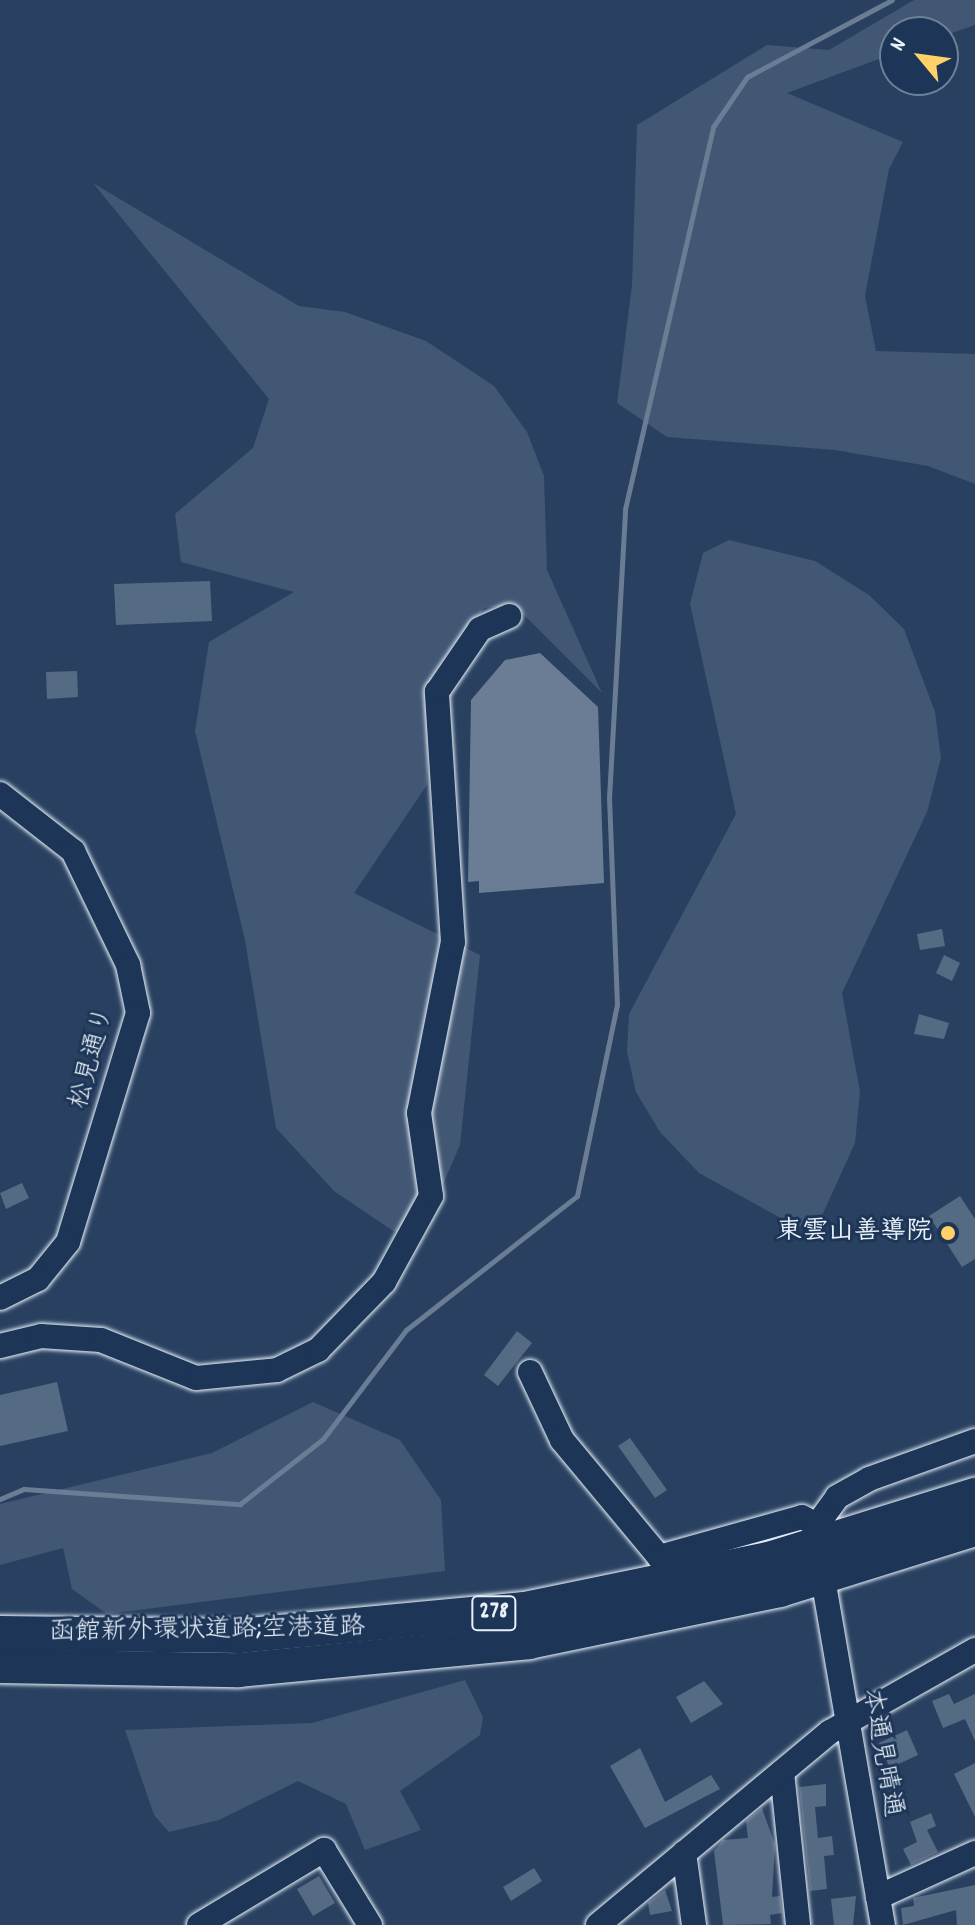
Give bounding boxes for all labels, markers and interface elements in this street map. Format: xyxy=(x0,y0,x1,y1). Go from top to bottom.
north arrow xyxy=(879,16,959,96)
text: N xyxy=(883,33,916,57)
street label: 松見通り xyxy=(64,1004,122,1112)
place label: 東雲山善導院 xyxy=(776,1217,932,1249)
marker: 東雲山善導院 xyxy=(939,1224,957,1242)
road number: 278 xyxy=(470,1593,518,1633)
street label: 函館新外環状道路;空港道路 xyxy=(49,1613,365,1649)
street label: 本通見晴通 xyxy=(854,1686,908,1820)

